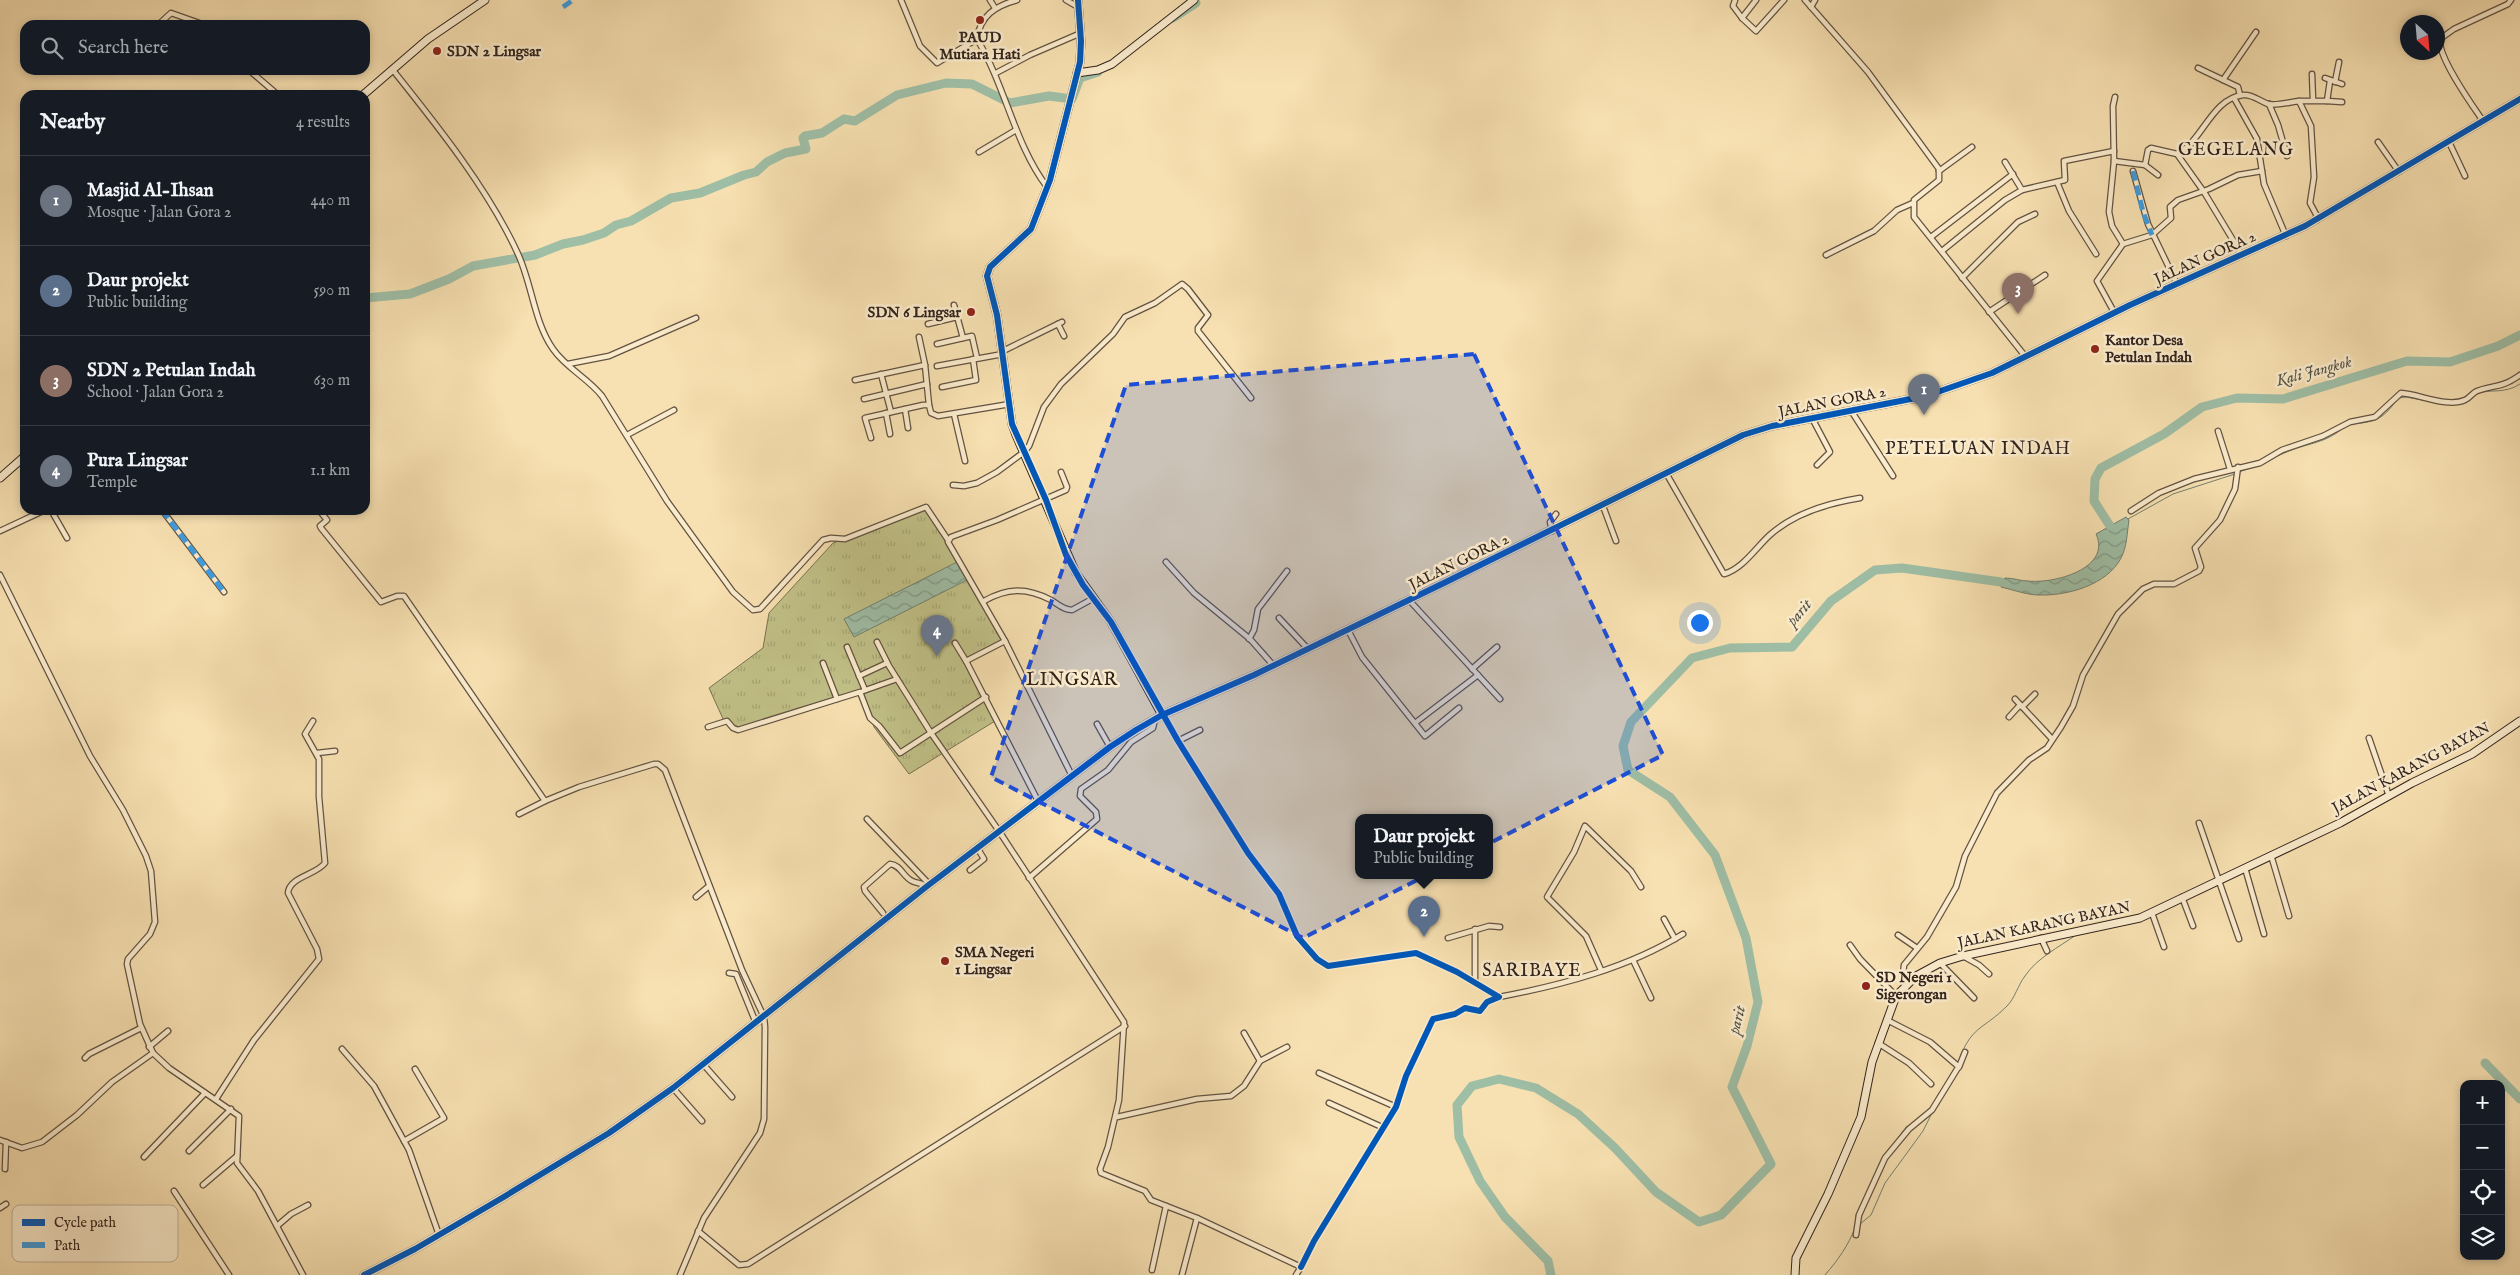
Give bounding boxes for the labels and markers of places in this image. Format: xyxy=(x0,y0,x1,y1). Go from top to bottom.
marker: PAUD Mutiara Hati xyxy=(974,14,986,26)
place label: PAUD Mutiara Hati xyxy=(939,28,1021,64)
place label: SDN 2 Lingsar xyxy=(447,42,542,61)
marker: SDN 2 Lingsar xyxy=(431,45,443,57)
pin: 3 xyxy=(2002,273,2034,314)
place label: SDN 6 Lingsar xyxy=(868,303,961,322)
marker: SDN 6 Lingsar xyxy=(965,306,977,318)
place label: Kantor Desa Petulan Indah xyxy=(2105,331,2193,367)
marker: Kantor Desa Petulan Indah xyxy=(2089,343,2101,355)
pin: 1 xyxy=(1908,374,1940,415)
pin: 4 xyxy=(921,615,953,656)
pin: 2 xyxy=(1408,896,1440,937)
place label: SMA Negeri 1 Lingsar xyxy=(955,943,1034,979)
marker: SMA Negeri 1 Lingsar xyxy=(939,955,951,967)
place label: SD Negeri 1 Sigerongan xyxy=(1876,968,1952,1004)
marker: SD Negeri 1 Sigerongan xyxy=(1860,980,1872,992)

